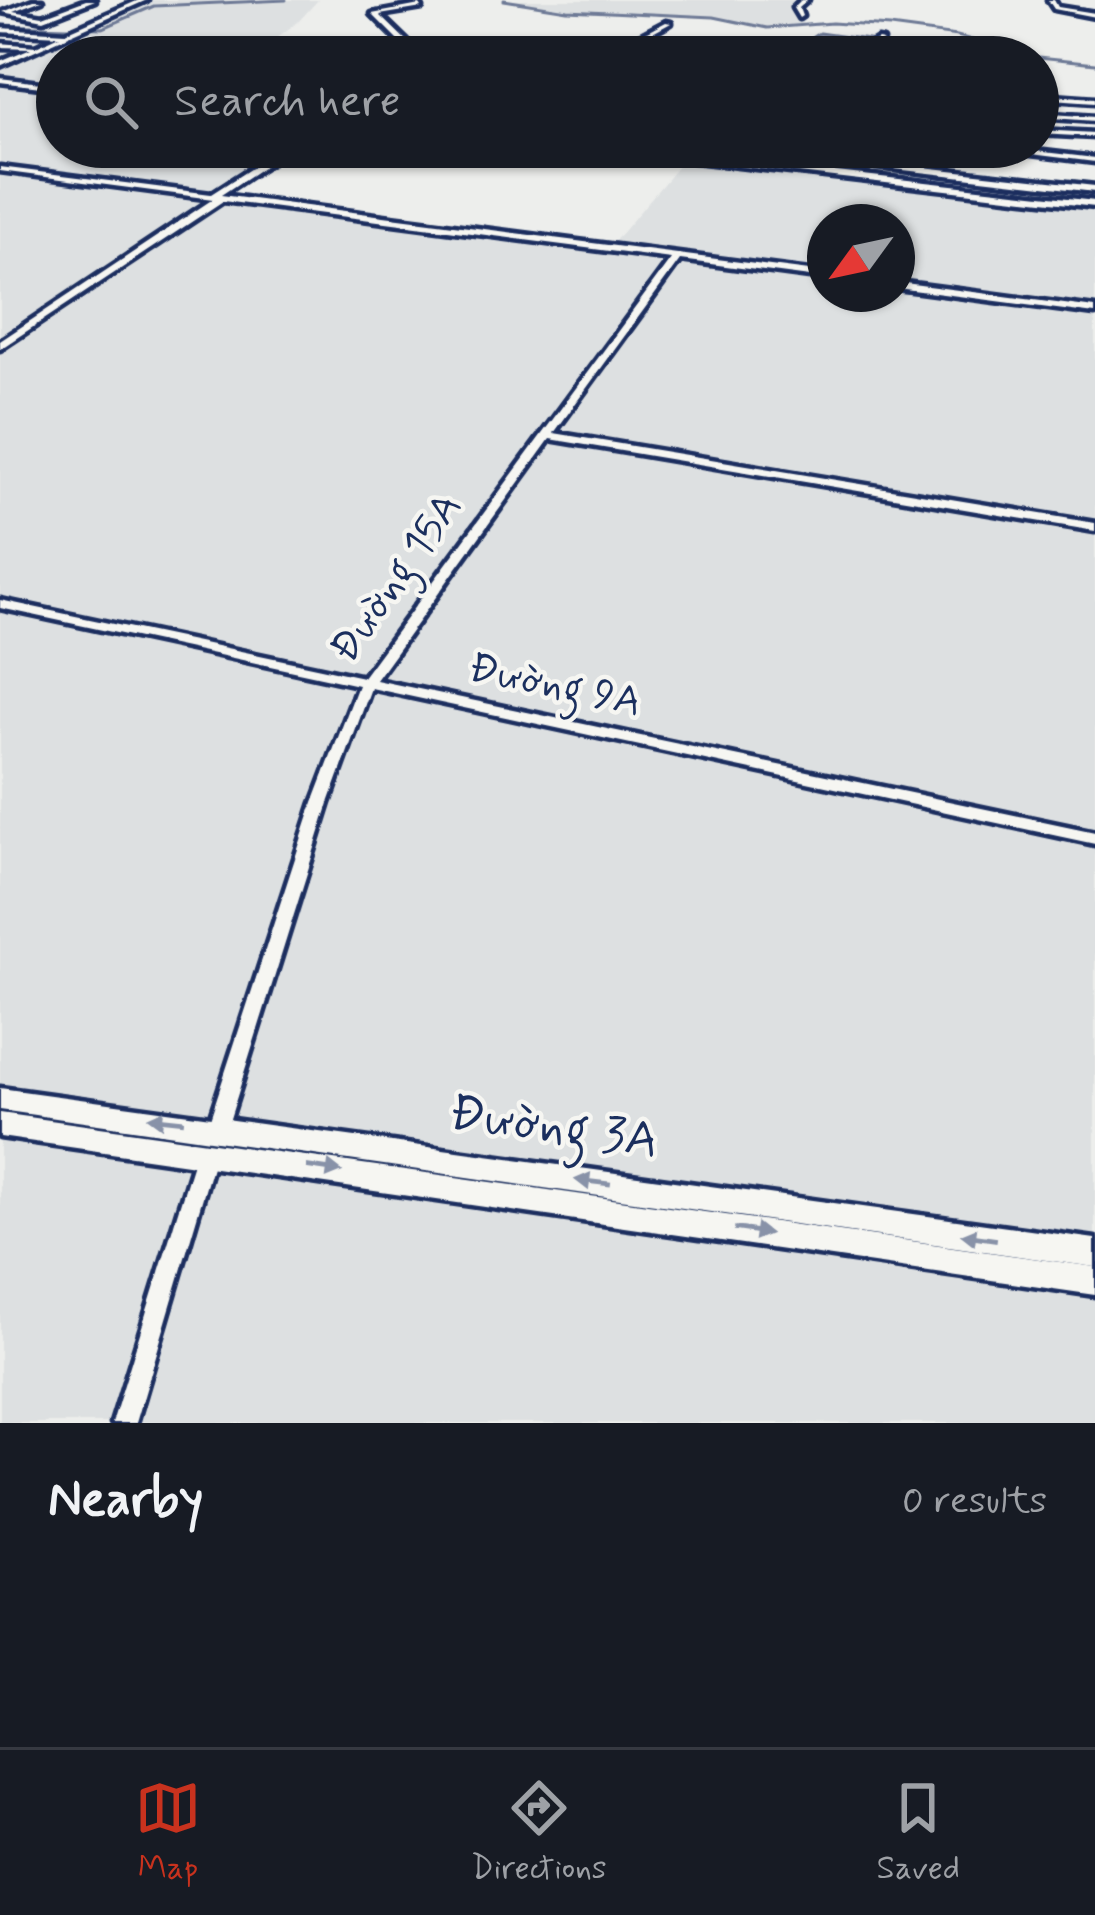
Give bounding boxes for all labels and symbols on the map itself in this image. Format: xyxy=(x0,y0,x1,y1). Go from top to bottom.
north arrow xyxy=(807,204,915,312)
street label: Đường 15A xyxy=(318,482,479,676)
street label: Đường 9A xyxy=(463,641,646,735)
street label: Đường 3A xyxy=(444,1081,663,1181)
one-way arrow xyxy=(147,1109,184,1128)
one-way arrow xyxy=(306,1160,343,1179)
one-way arrow xyxy=(574,1173,611,1192)
one-way arrow xyxy=(733,1222,771,1241)
one-way arrow xyxy=(960,1227,997,1246)

